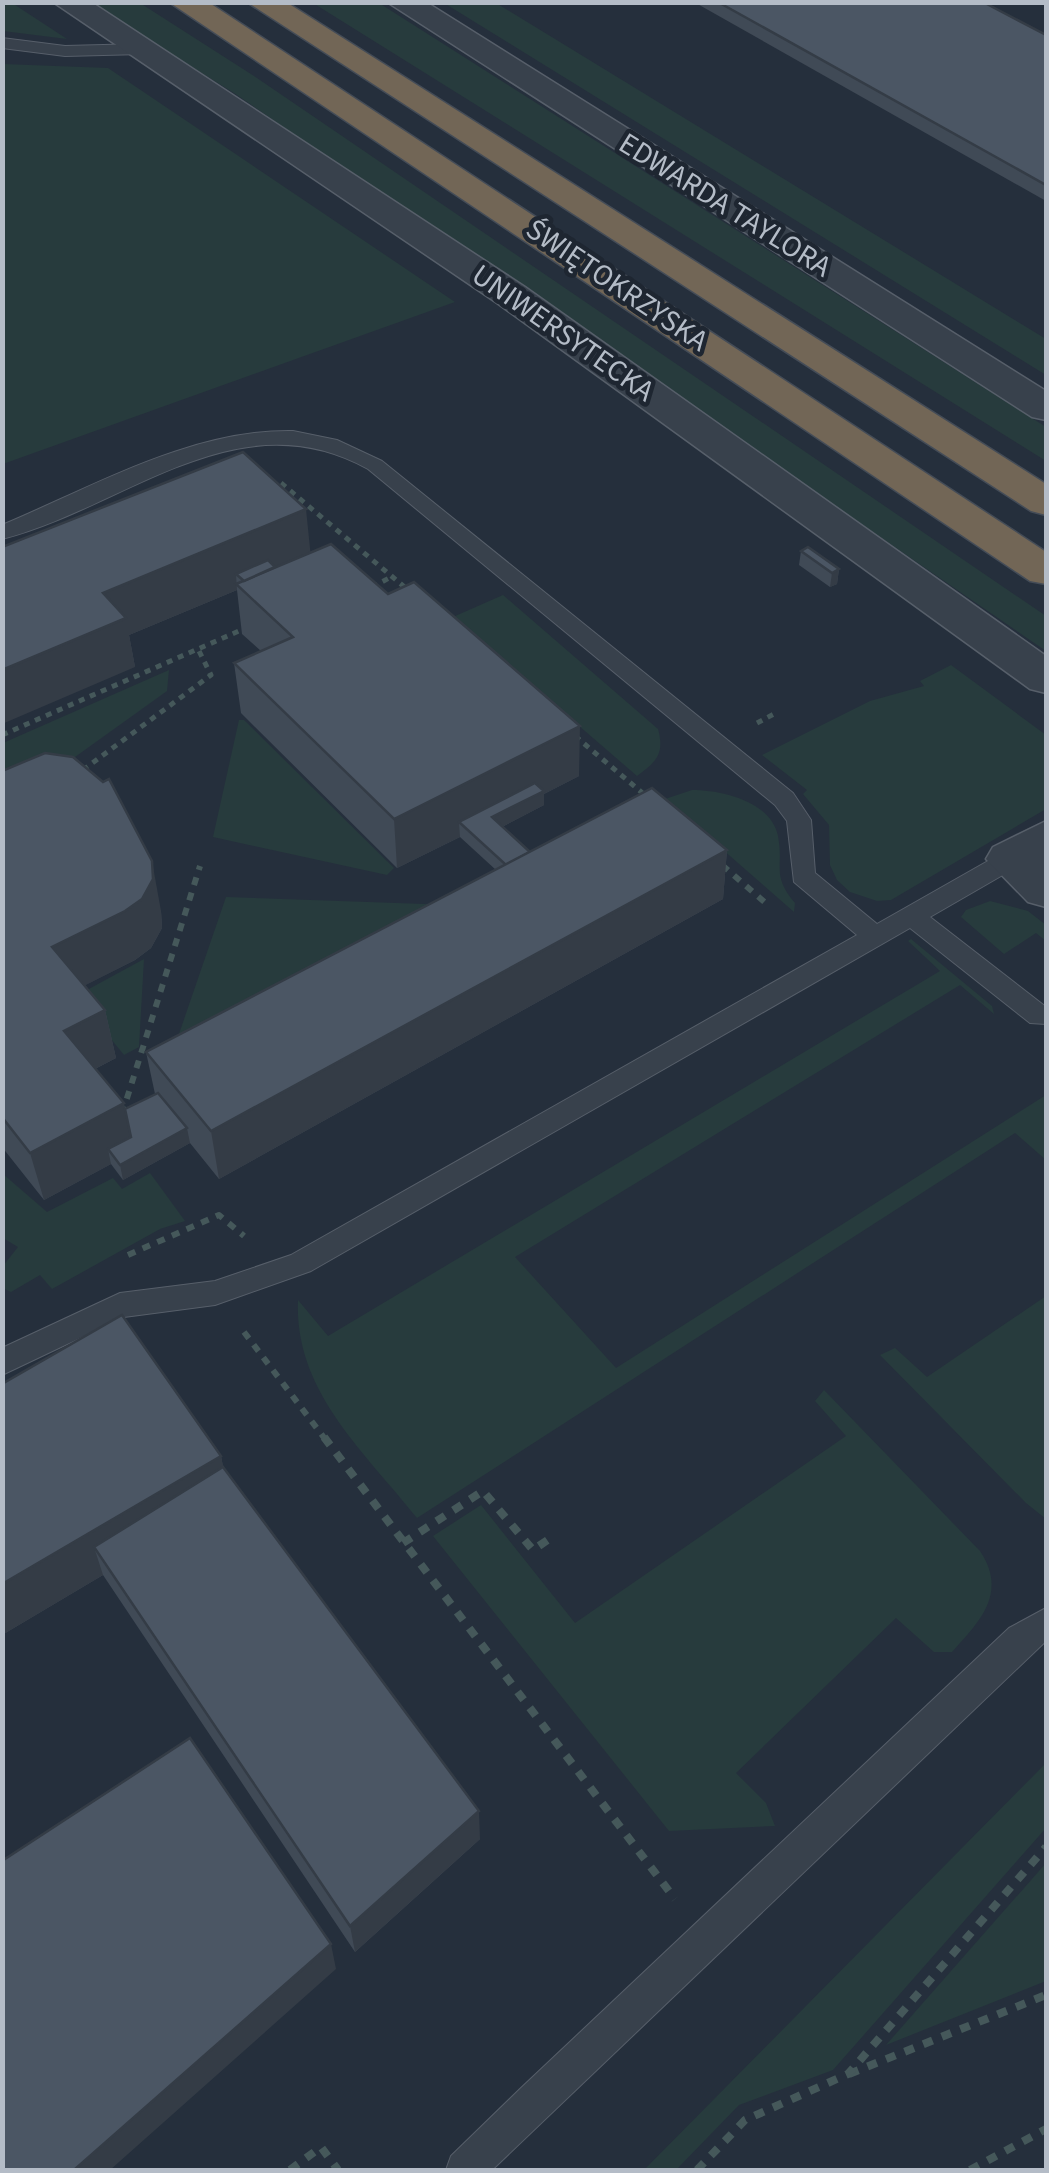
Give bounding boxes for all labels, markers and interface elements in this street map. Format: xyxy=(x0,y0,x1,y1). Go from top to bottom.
street label: EDWARDA TAYLORA xyxy=(610,122,840,288)
street label: ŚWIĘTOKRZYSKA xyxy=(517,208,717,362)
street label: UNIWERSYTECKA xyxy=(463,254,664,413)

